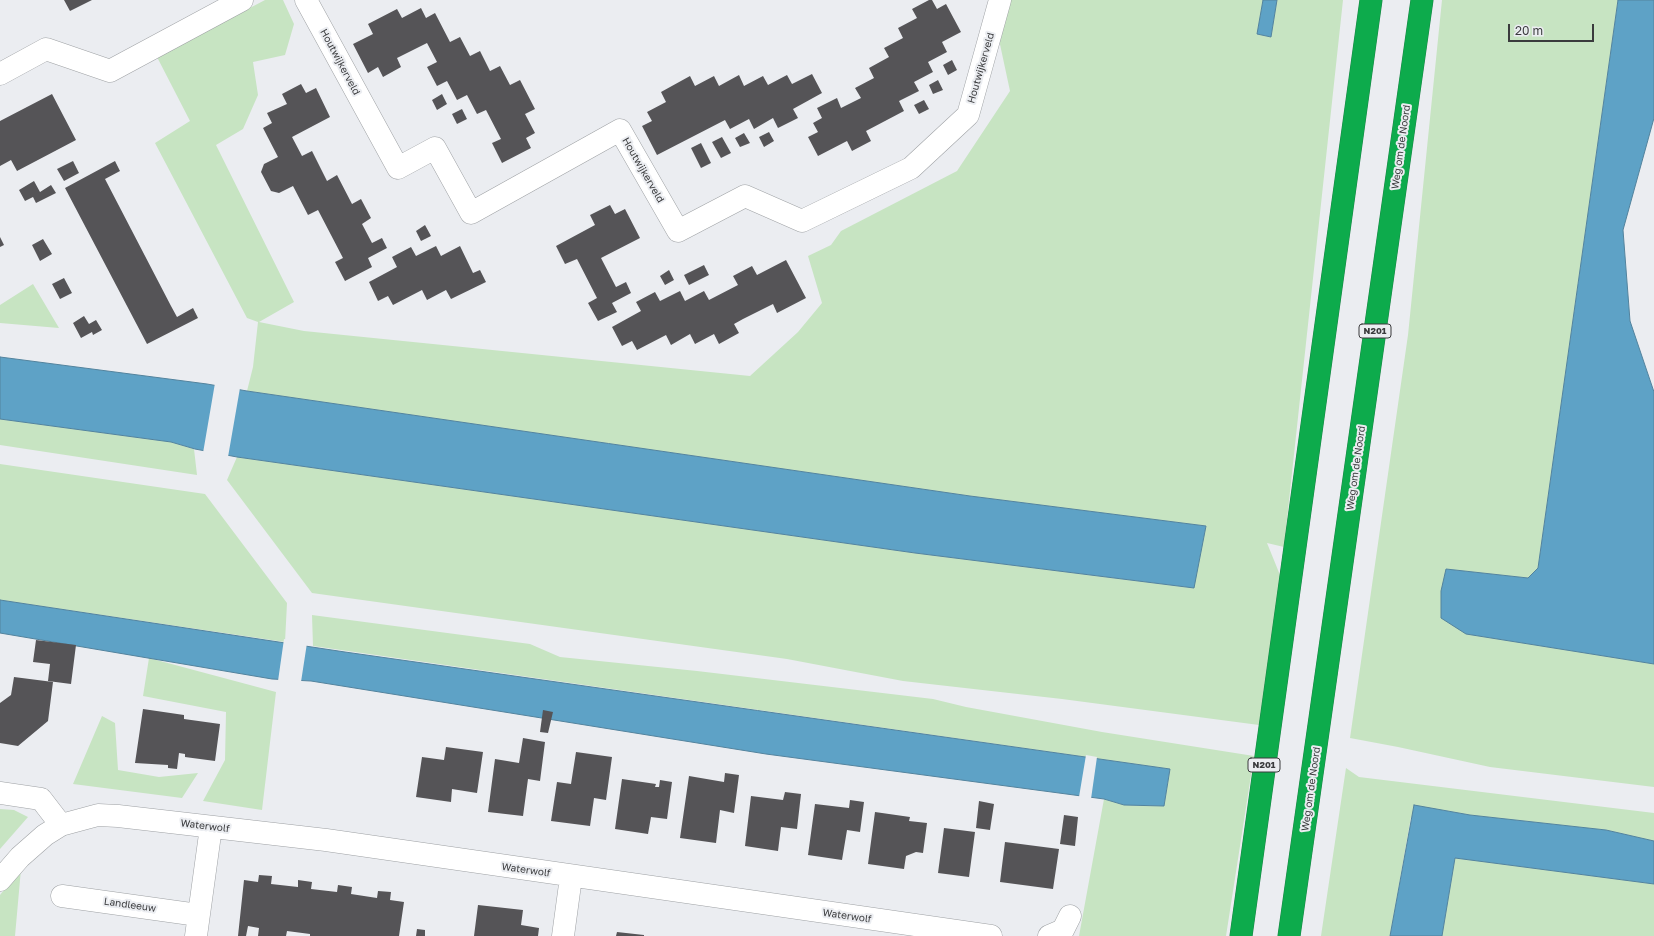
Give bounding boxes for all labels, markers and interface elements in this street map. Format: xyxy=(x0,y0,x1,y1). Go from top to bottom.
scale bar xyxy=(1510,16,1596,42)
text: 20 m xyxy=(1515,23,1543,38)
street label: Houtwijkerveld xyxy=(318,27,362,97)
street label: Houtwijkerveld xyxy=(965,31,997,105)
street label: Weg om de Noord xyxy=(1389,104,1413,190)
street label: Houtwijkerveld xyxy=(620,135,666,205)
road number: N201 xyxy=(1359,324,1391,338)
street label: Weg om de Noord xyxy=(1344,425,1368,511)
street label: Weg om de Noord xyxy=(1299,746,1323,832)
road number: N201 xyxy=(1248,758,1280,772)
street label: Waterwolf xyxy=(180,817,230,835)
street label: Waterwolf xyxy=(501,861,551,879)
street label: Landleeuw xyxy=(103,895,157,915)
street label: Waterwolf xyxy=(822,907,872,925)

